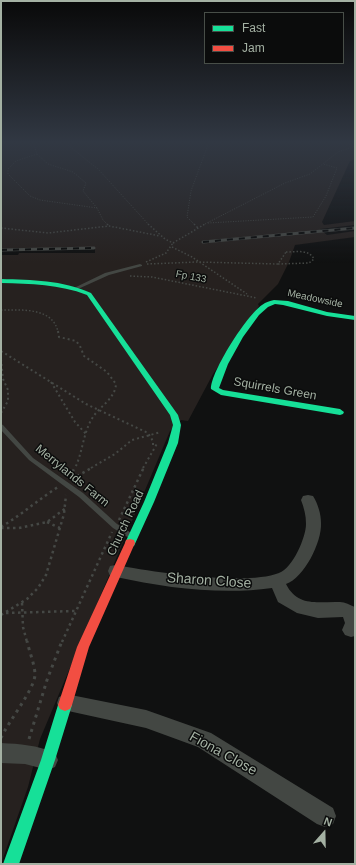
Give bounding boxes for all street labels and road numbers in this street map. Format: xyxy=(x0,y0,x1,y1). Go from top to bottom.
street label: Fp 133 xyxy=(175,268,207,286)
street label: Meadowside xyxy=(286,287,344,311)
street label: Squirrels Green xyxy=(232,375,318,403)
street label: Merrylands Farm xyxy=(32,442,112,510)
street label: Church Road xyxy=(105,488,147,558)
street label: Sharon Close xyxy=(166,570,252,592)
street label: Fiona Close xyxy=(186,729,260,779)

